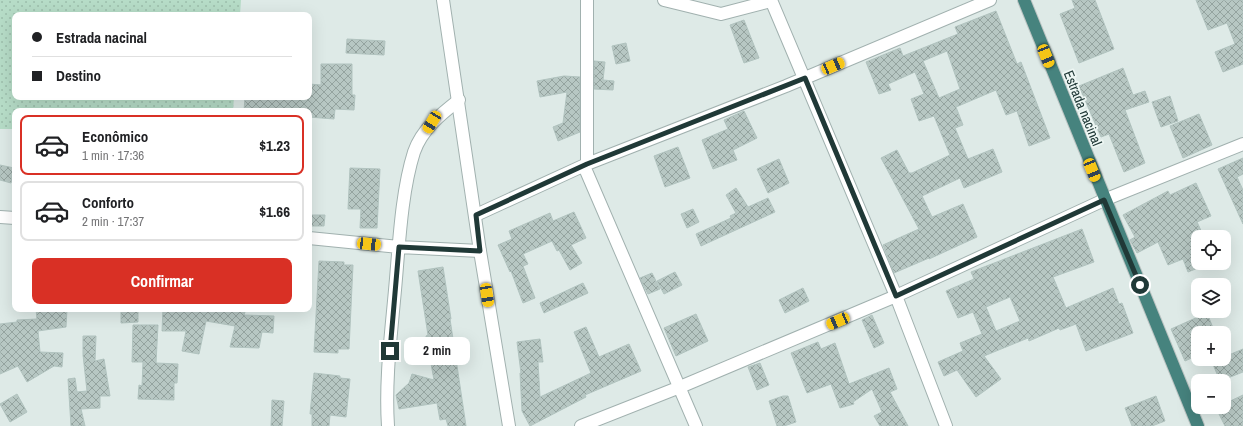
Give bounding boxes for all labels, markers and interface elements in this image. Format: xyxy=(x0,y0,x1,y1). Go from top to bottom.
text: Estrada nacinal xyxy=(56,27,147,48)
car xyxy=(1036,43,1056,69)
car xyxy=(820,56,846,76)
text: Destino xyxy=(56,65,101,86)
street label: Estrada nacinal xyxy=(1060,68,1106,148)
car xyxy=(421,109,443,135)
text: Econômico xyxy=(82,126,148,147)
icon: car xyxy=(34,127,70,163)
text: $1.23 xyxy=(259,135,290,156)
text: 1 min · 17:36 xyxy=(82,147,144,164)
car xyxy=(1082,157,1102,183)
text: Conforto xyxy=(82,192,134,213)
icon: car xyxy=(34,193,70,229)
text: $1.66 xyxy=(259,201,290,222)
text: 2 min · 17:37 xyxy=(82,213,144,230)
map controls xyxy=(1191,230,1231,414)
button: locate xyxy=(1191,230,1231,270)
car xyxy=(356,237,382,251)
button: Confirmar xyxy=(32,258,292,304)
route start xyxy=(1131,276,1149,294)
button: layers xyxy=(1191,278,1231,318)
car xyxy=(479,282,495,308)
car xyxy=(825,311,851,331)
button: + xyxy=(1191,326,1231,366)
callout: 2 min xyxy=(404,337,470,365)
route end xyxy=(381,342,399,360)
text: 2 min xyxy=(423,342,451,359)
button: − xyxy=(1191,374,1231,414)

